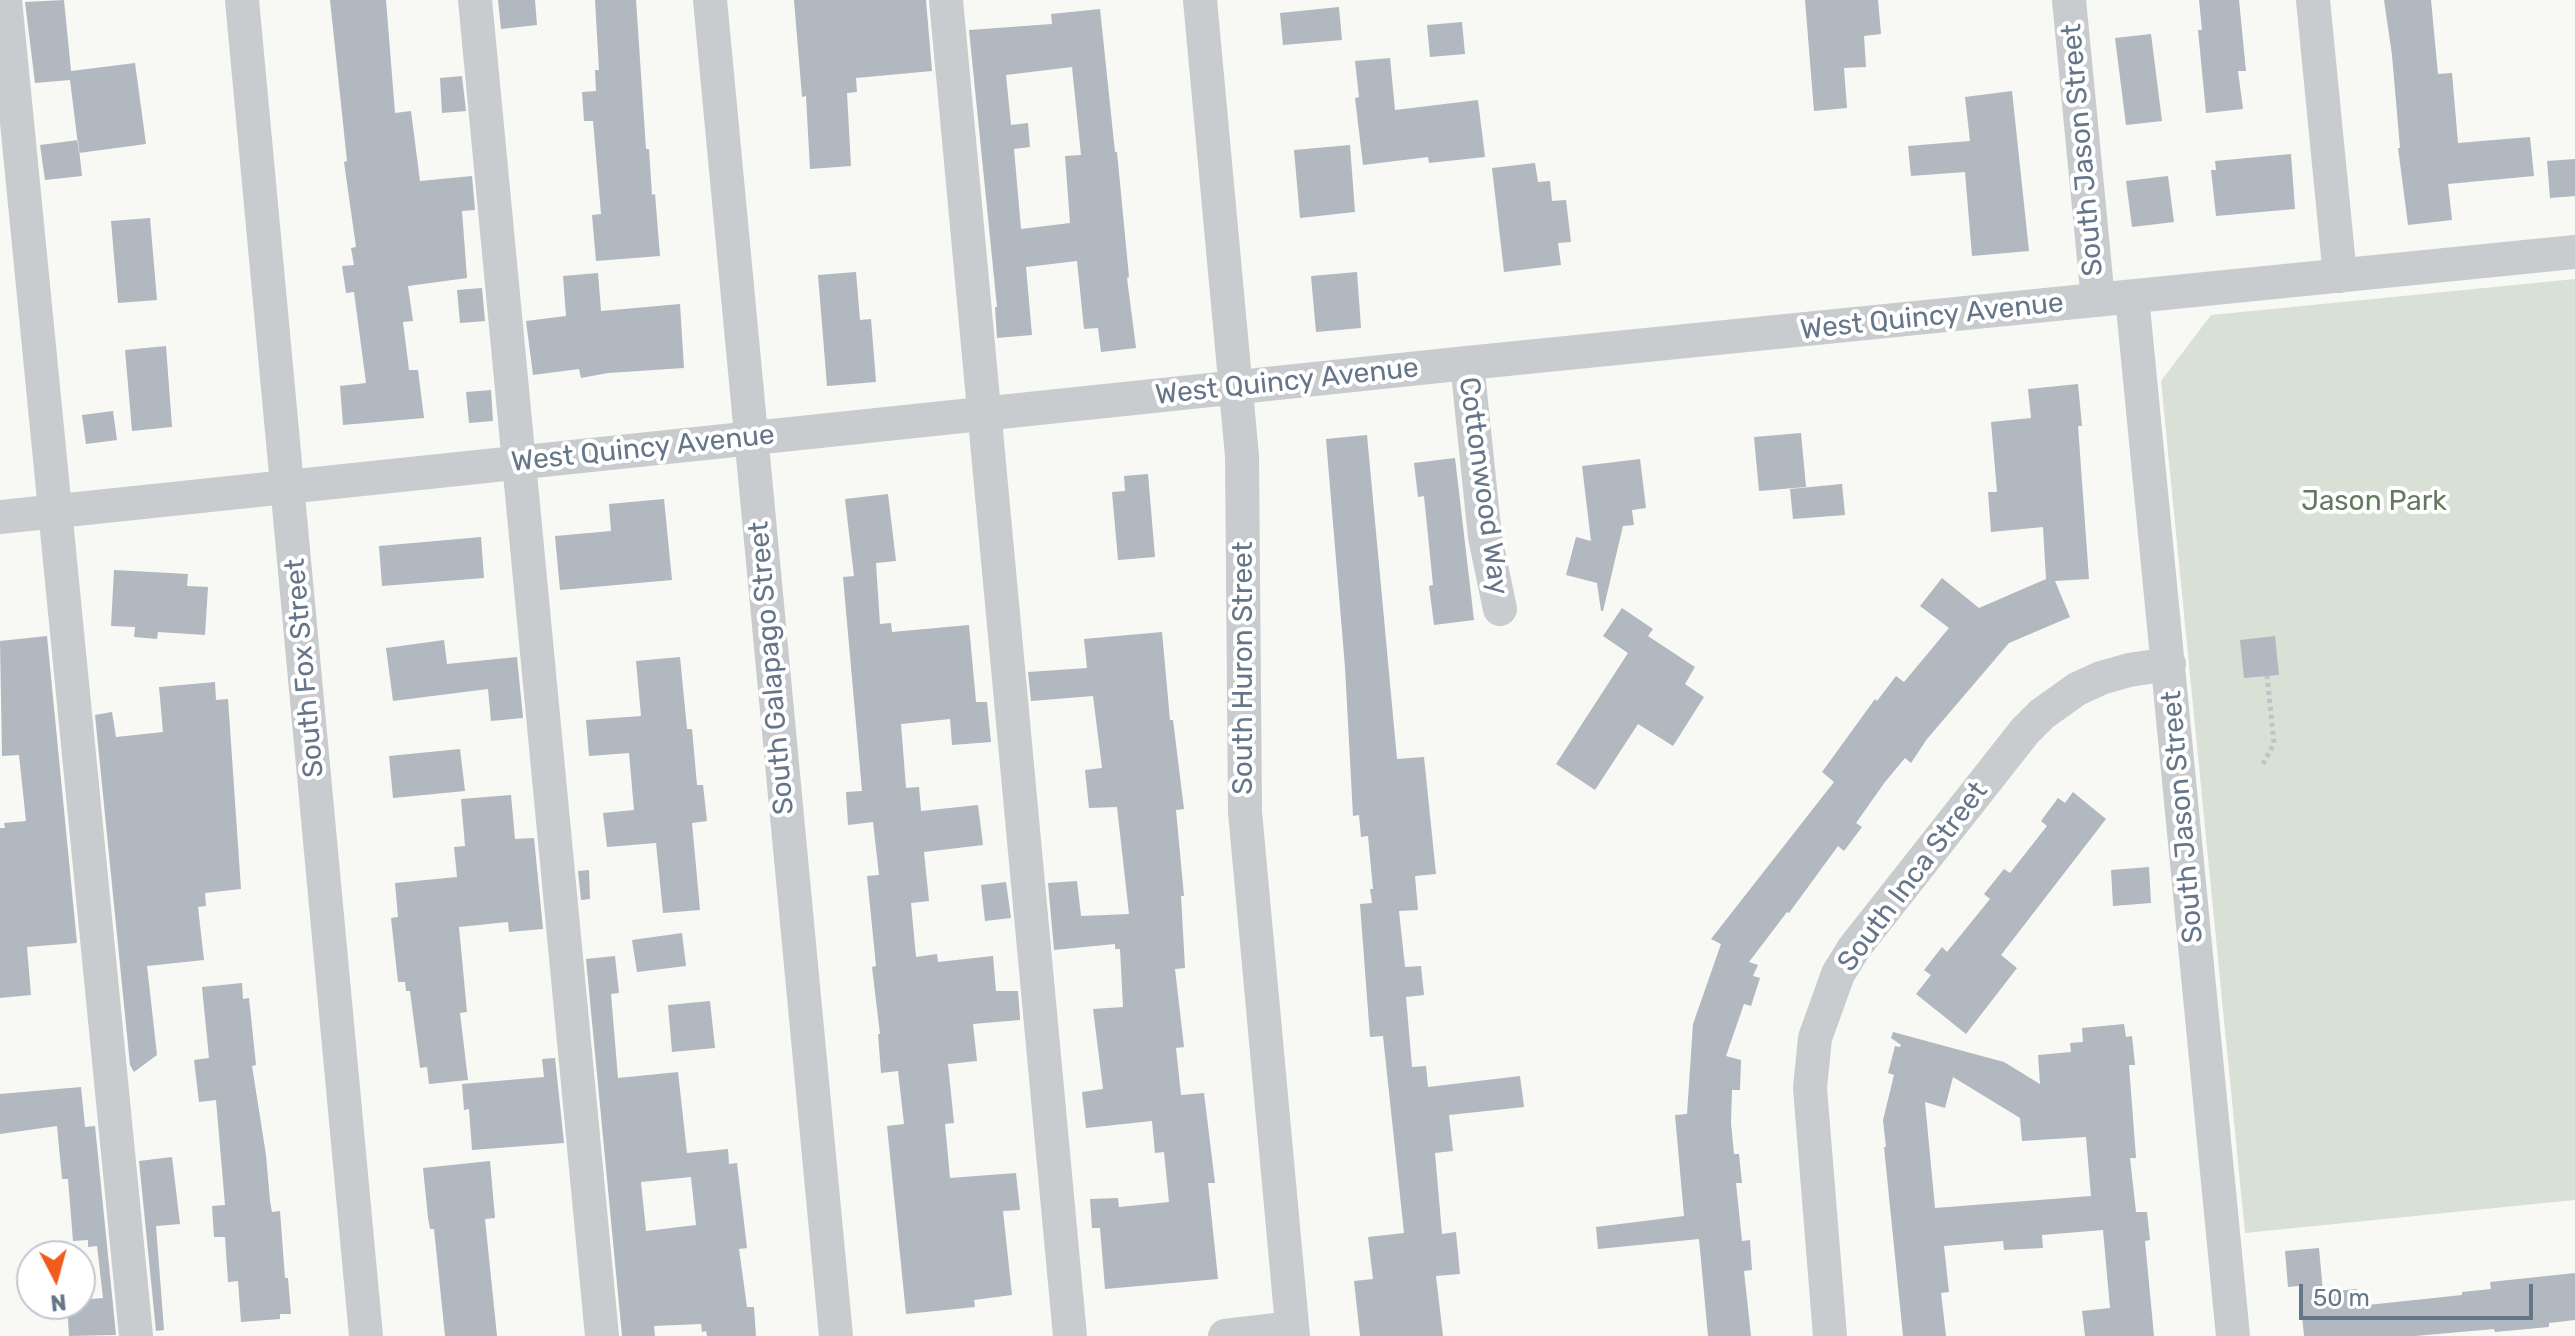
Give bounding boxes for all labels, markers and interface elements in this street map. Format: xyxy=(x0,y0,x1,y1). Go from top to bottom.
street label: South Jason Street xyxy=(2055,22,2111,278)
street label: West Quincy Avenue xyxy=(1799,286,2065,348)
street label: West Quincy Avenue xyxy=(1154,351,1420,413)
street label: Cottonwood Way xyxy=(1451,375,1515,597)
street label: West Quincy Avenue xyxy=(510,418,776,480)
park label: Jason Park xyxy=(2301,485,2447,519)
street label: South Galapago Street xyxy=(742,520,802,816)
street label: South Huron Street xyxy=(1227,541,1261,795)
street label: South Fox Street xyxy=(279,557,331,779)
street label: South Jason Street xyxy=(2155,689,2211,945)
street label: South Inca Street xyxy=(1831,776,1995,978)
north arrow xyxy=(16,1240,96,1320)
scale bar xyxy=(2303,1268,2537,1318)
text: 50 m xyxy=(2313,1284,2370,1312)
text: N xyxy=(49,1288,68,1317)

